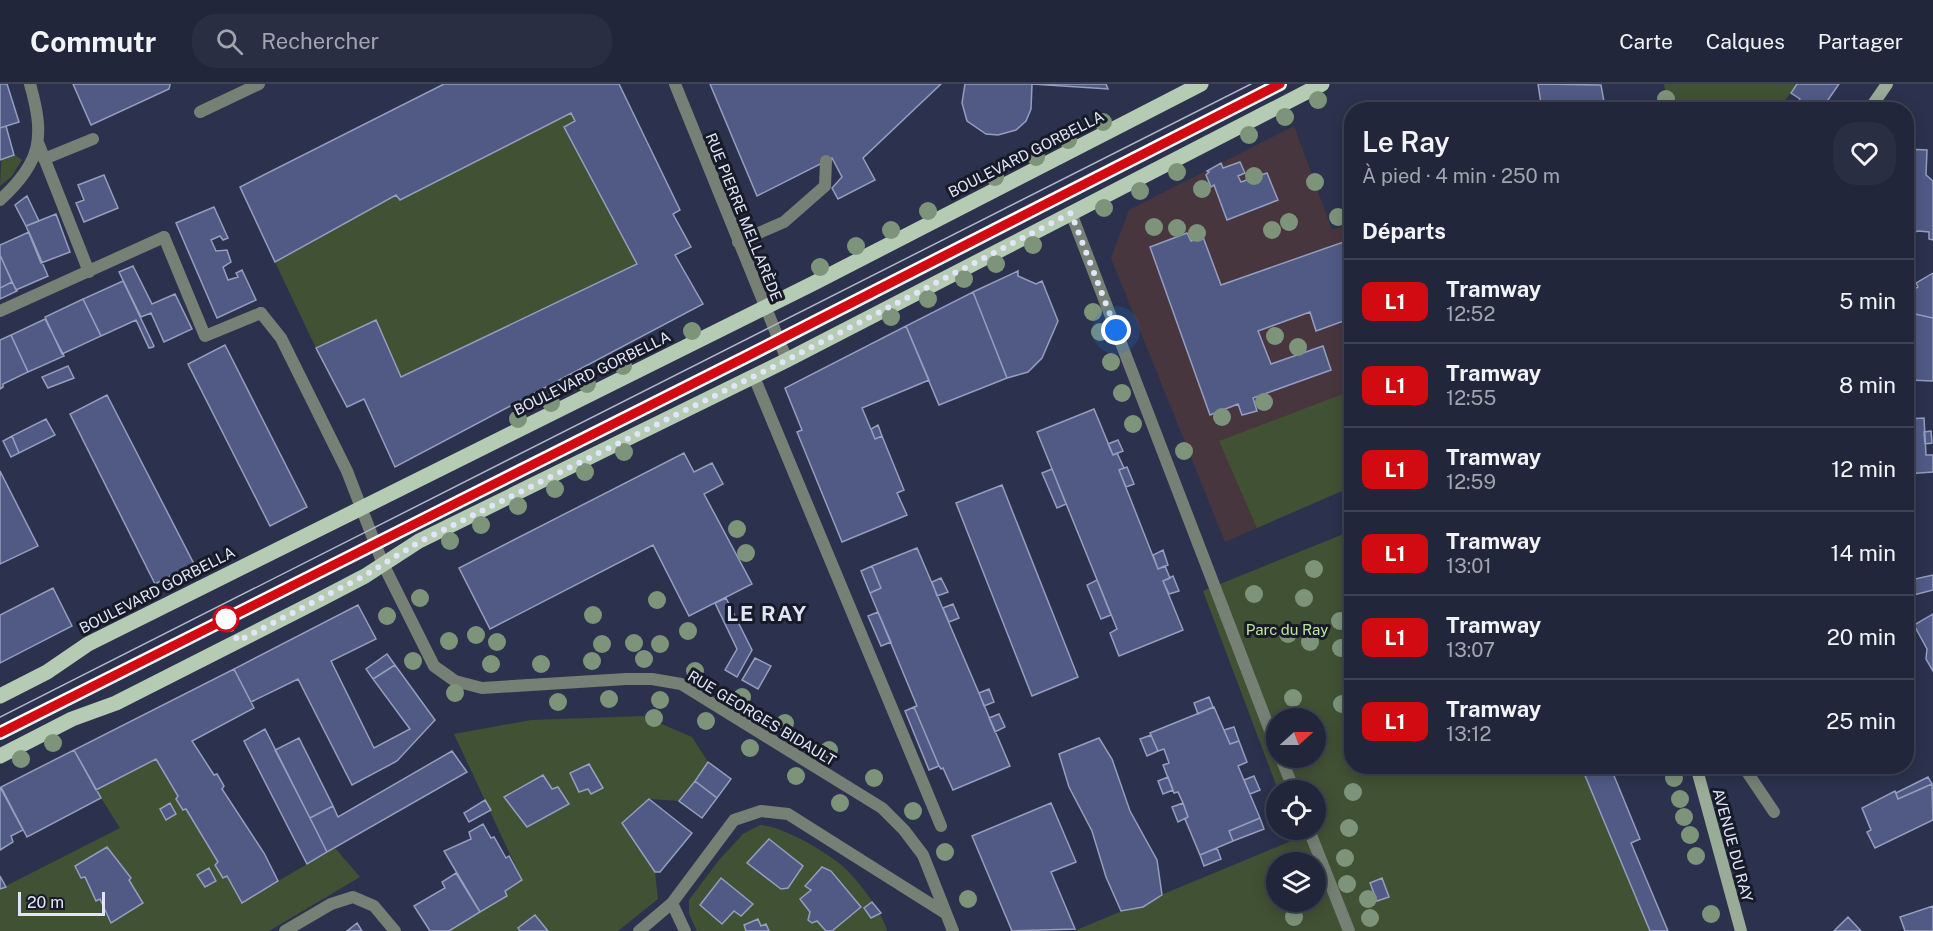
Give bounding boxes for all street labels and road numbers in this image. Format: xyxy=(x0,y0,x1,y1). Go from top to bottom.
street label: BOULEVARD GORBELLA xyxy=(945,107,1107,201)
street label: RUE PIERRE MELLARÈDE xyxy=(702,130,786,304)
street label: BOULEVARD GORBELLA xyxy=(511,327,674,418)
street label: BOULEVARD GORBELLA xyxy=(76,543,238,637)
street label: RUE GEORGES BIDAULT xyxy=(685,667,839,769)
street label: AVENUE DU RAY xyxy=(1710,787,1756,903)

